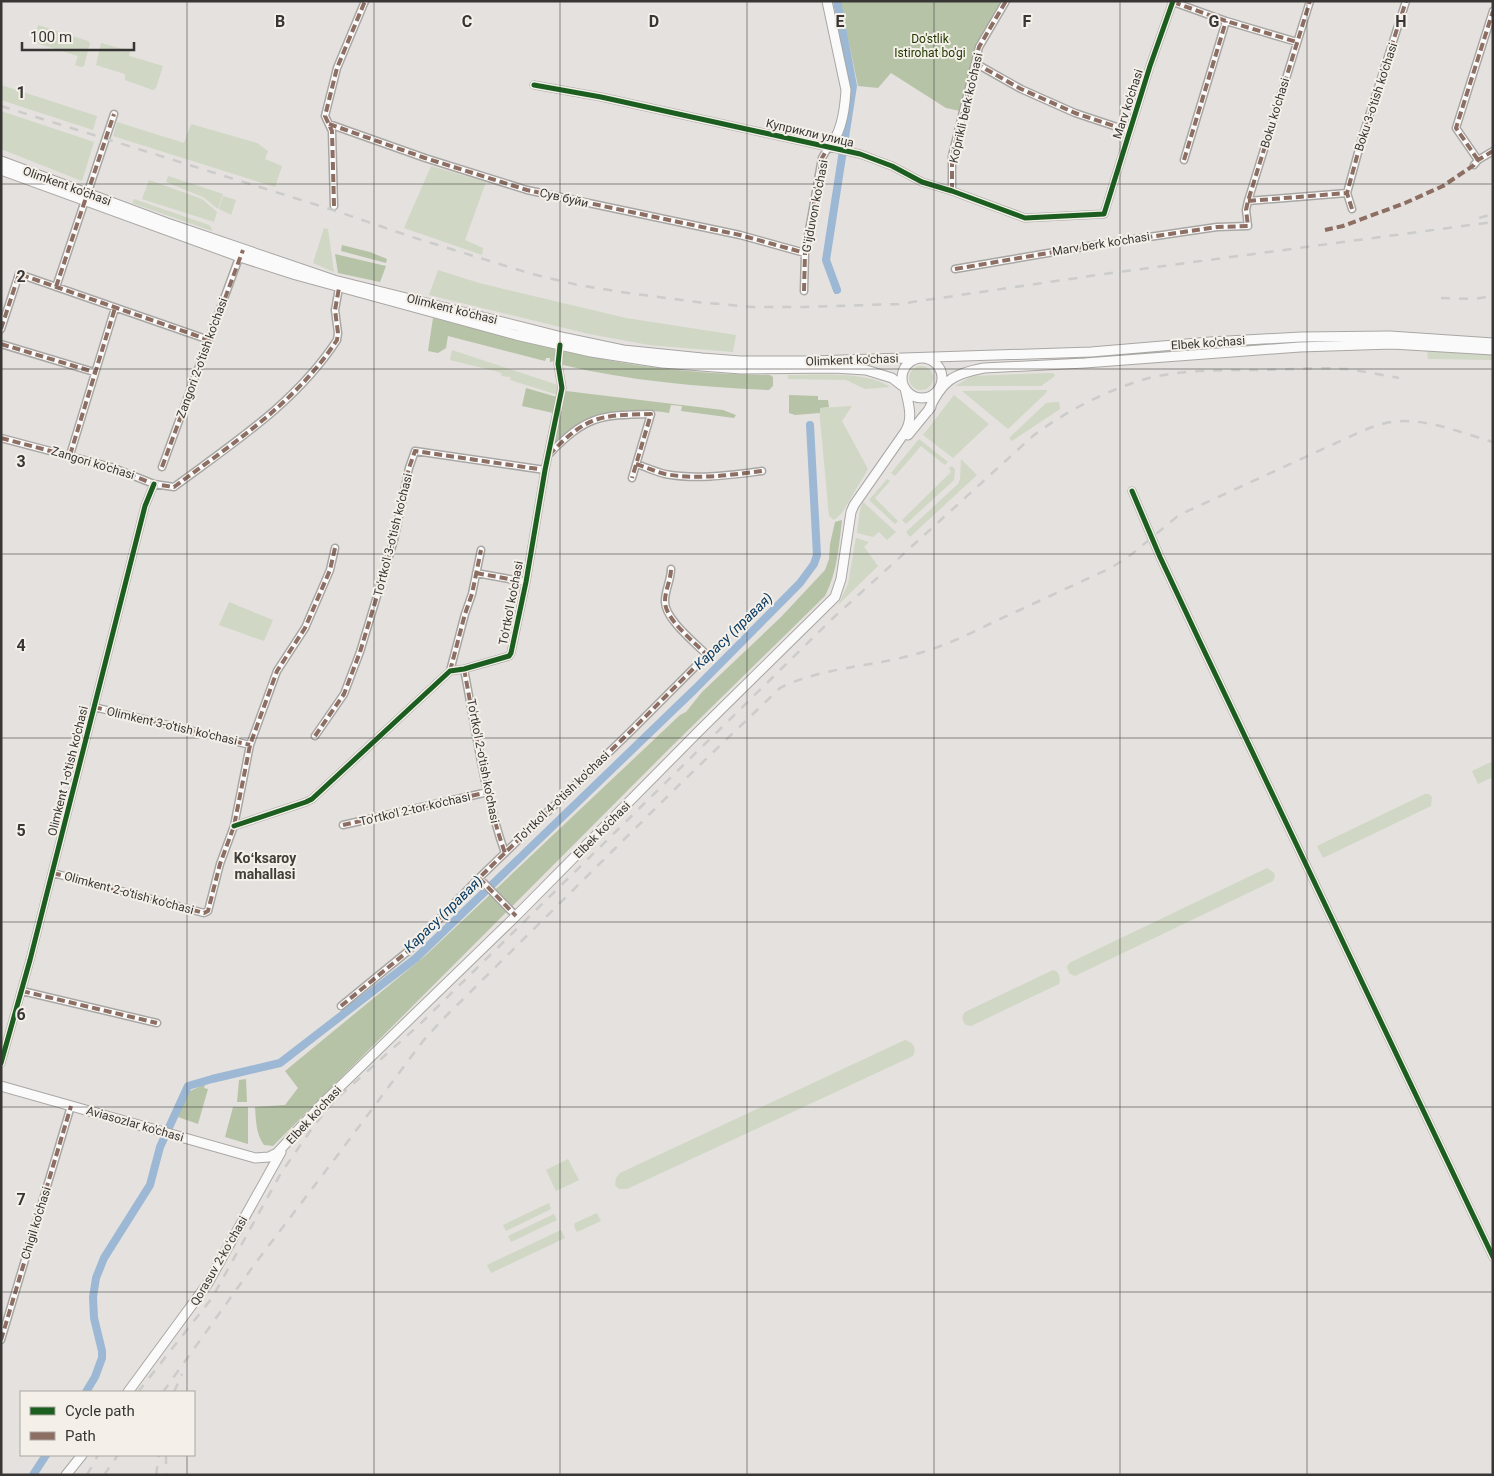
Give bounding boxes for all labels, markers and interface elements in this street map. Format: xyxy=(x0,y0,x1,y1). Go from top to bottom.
text: B xyxy=(275,12,285,31)
text: C xyxy=(462,12,472,31)
text: D xyxy=(649,12,659,31)
text: E xyxy=(836,12,845,31)
text: F xyxy=(1023,12,1032,31)
text: G xyxy=(1209,12,1220,31)
text: H xyxy=(1395,12,1407,31)
scale bar xyxy=(22,20,135,52)
text: 100 m xyxy=(30,28,72,46)
park label: Do'stlik Istirohat bo'gi xyxy=(894,32,966,60)
street label: Boku 3-o'tish ko'chasi xyxy=(1352,41,1400,153)
street label: Ko'prikli berk ko'chasi xyxy=(947,51,986,164)
street label: Marv ko'chasi xyxy=(1110,67,1146,141)
street label: Boku ko'chasi xyxy=(1258,76,1292,150)
text: 1 xyxy=(16,83,26,102)
street label: Куприкли улица xyxy=(765,116,855,150)
street label: G'ijduvon ko'chasi xyxy=(799,158,831,253)
street label: Olimkent ko'chasi xyxy=(21,164,113,208)
street label: Сув буйи xyxy=(538,186,590,210)
street label: Marv berk ko'chasi xyxy=(1051,229,1151,259)
text: 2 xyxy=(16,267,26,286)
street label: Olimkent ko'chasi xyxy=(405,291,499,327)
street label: Zangori 2-o'tish ko'chasi xyxy=(174,296,230,420)
street label: Elbek ko'chasi xyxy=(1170,333,1246,353)
street label: Olimkent ko'chasi xyxy=(805,351,899,369)
street label: Zangori ko'chasi xyxy=(50,444,136,482)
text: 3 xyxy=(16,452,26,471)
street label: To'rtko'l 3-o'tish ko'chasi xyxy=(371,472,415,598)
street label: To'rtko'l ko'chasi xyxy=(496,560,526,646)
water label: Карасу (правая) xyxy=(690,589,776,673)
text: 4 xyxy=(16,636,26,655)
street label: To'rtko'l 2-o'tish ko'chasi xyxy=(464,698,502,824)
street label: Olimkent 1-o'tish ko'chasi xyxy=(45,704,91,838)
street label: Olimkent 3-o'tish ko'chasi xyxy=(105,704,239,748)
street label: To'rtko'l 4-o'tish ko'chasi xyxy=(512,748,612,846)
street label: To'rtko'l 2-tor ko'chasi xyxy=(358,789,472,829)
street label: Elbek ko'chasi xyxy=(571,799,633,861)
text: 5 xyxy=(16,821,26,840)
district label: Koʻksaroy mahallasi xyxy=(234,850,297,882)
street label: Olimkent 2-o'tish ko'chasi xyxy=(63,869,195,917)
water label: Карасу (правая) xyxy=(400,872,486,956)
text: 6 xyxy=(16,1005,26,1024)
street label: Elbek ko'chasi xyxy=(284,1083,345,1147)
street label: Aviasozlar ko'chasi xyxy=(85,1103,185,1145)
street label: Chigil ko'chasi xyxy=(18,1185,54,1261)
text: 7 xyxy=(16,1190,26,1209)
street label: Qorasuv 2-koʻchasi xyxy=(188,1214,250,1308)
legend xyxy=(20,1391,195,1456)
text: Cycle path xyxy=(65,1402,135,1420)
text: Path xyxy=(65,1427,96,1445)

